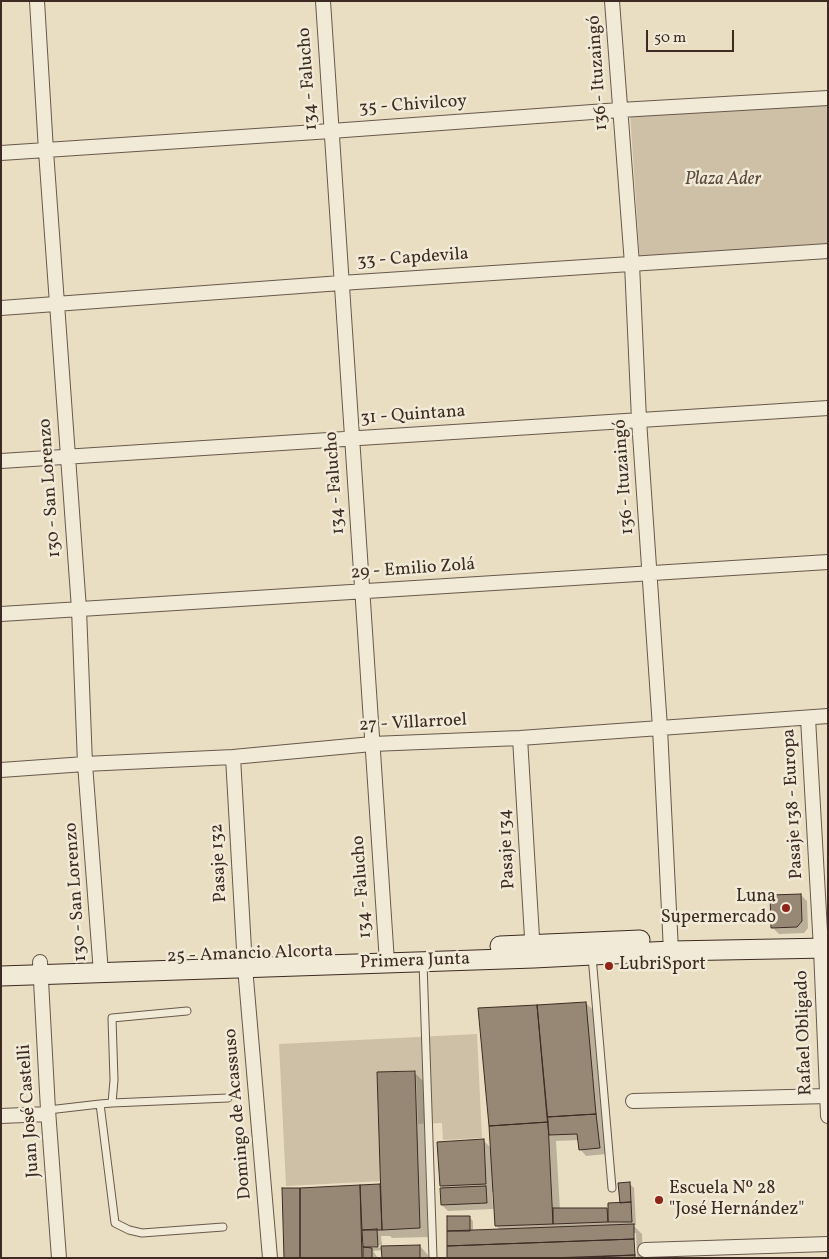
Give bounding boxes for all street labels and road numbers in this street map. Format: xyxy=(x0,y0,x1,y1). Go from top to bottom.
street label: 136 - Ituzaingó xyxy=(584,14,614,132)
street label: 134 - Falucho xyxy=(295,27,323,131)
street label: 35 - Chivilcoy xyxy=(358,91,468,121)
street label: 33 - Capdevila xyxy=(356,244,470,274)
street label: 31 - Quintana xyxy=(360,402,466,430)
street label: 130 - San Lorenzo xyxy=(35,418,67,558)
street label: 136 - Ituzaingó xyxy=(610,418,640,536)
street label: 134 - Falucho xyxy=(322,431,350,535)
street label: 29 - Emilio Zolá xyxy=(350,555,476,585)
street label: 27 - Villarroel xyxy=(359,710,467,738)
street label: Pasaje 138 - Europa xyxy=(779,728,809,880)
street label: Pasaje 134 xyxy=(495,808,521,890)
street label: 130 - San Lorenzo xyxy=(61,822,93,962)
street label: Pasaje 132 xyxy=(207,823,233,903)
street label: 134 - Falucho xyxy=(349,835,377,939)
street label: 25 - Amancio Alcorta xyxy=(166,941,334,969)
street label: Primera Junta xyxy=(360,949,470,975)
street label: Rafael Obligado xyxy=(792,970,818,1096)
street label: Domingo de Acassuso xyxy=(221,1028,257,1200)
street label: Juan José Castelli xyxy=(15,1043,45,1179)

